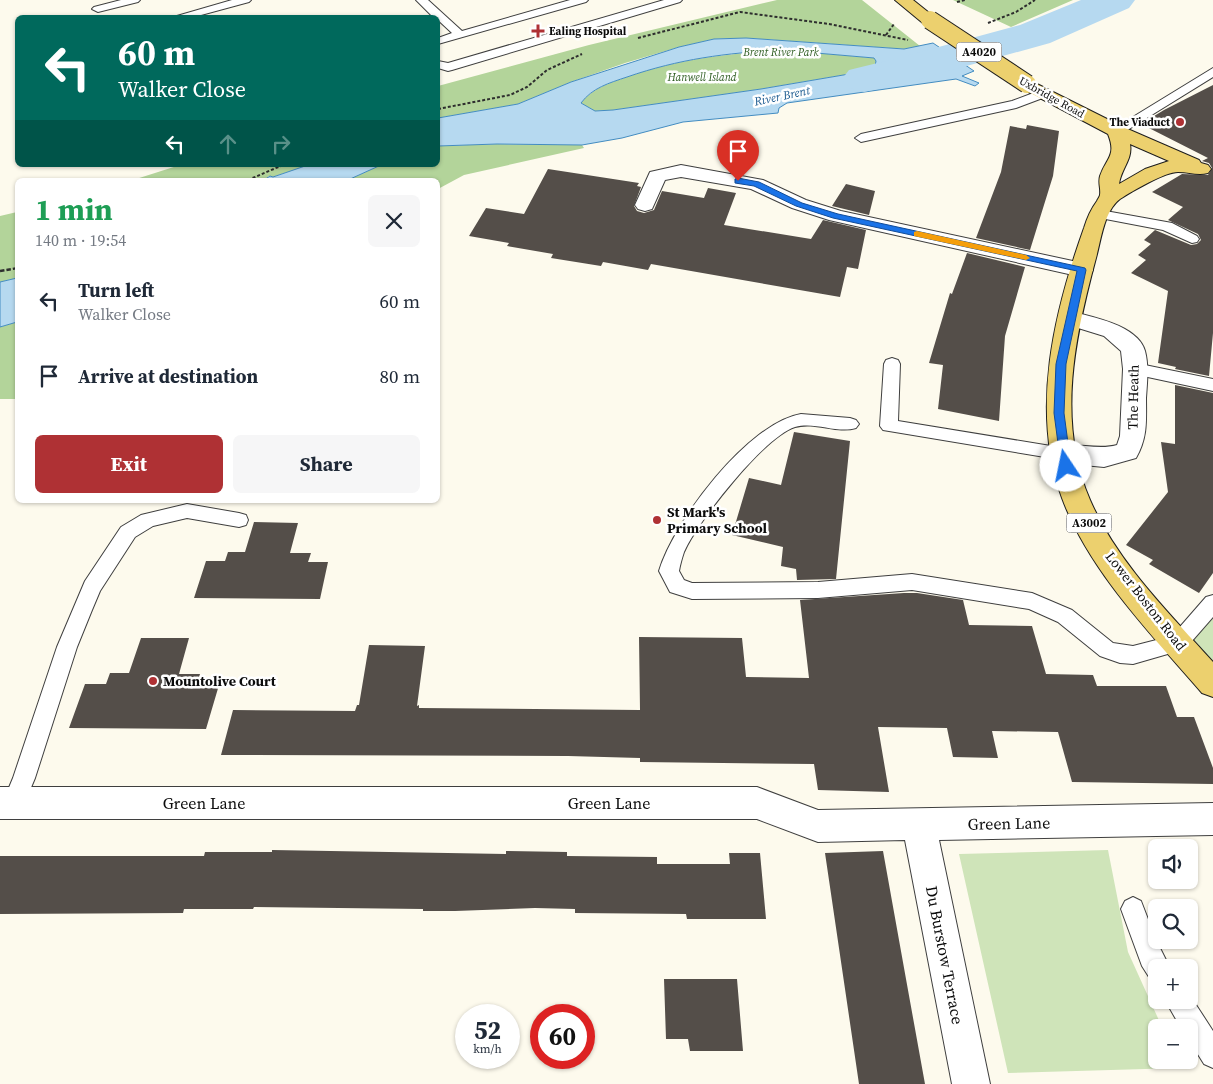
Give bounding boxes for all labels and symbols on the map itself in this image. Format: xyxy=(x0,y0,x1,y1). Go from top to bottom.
marker: Ealing Hospital xyxy=(531,24,545,38)
place label: Ealing Hospital xyxy=(549,24,627,39)
road number: A4020 xyxy=(956,42,1002,62)
park label: Brent River Park xyxy=(742,45,820,60)
park label: Hanwell Island xyxy=(666,70,737,85)
street label: Uxbridge Road xyxy=(1016,73,1088,122)
water label: River Brent xyxy=(752,82,812,110)
place label: The Viaduct xyxy=(1110,115,1171,130)
marker: The Viaduct xyxy=(1174,116,1186,128)
pin xyxy=(717,130,759,181)
street label: The Heath xyxy=(1122,364,1144,430)
position arrow xyxy=(1039,439,1091,491)
place label: St Mark's Primary School xyxy=(667,502,768,538)
marker: St Mark's Primary School xyxy=(651,514,663,526)
road number: A3002 xyxy=(1066,514,1112,532)
street label: Lower Boston Road xyxy=(1101,547,1191,655)
place label: Mountolive Court xyxy=(163,671,277,691)
marker: Mountolive Court xyxy=(147,675,159,687)
street label: Green Lane xyxy=(163,792,245,814)
street label: Green Lane xyxy=(568,792,650,814)
street label: Green Lane xyxy=(967,811,1051,835)
street label: Du Burstow Terrace xyxy=(921,884,969,1026)
speed limit sign: 60 xyxy=(530,1004,595,1069)

